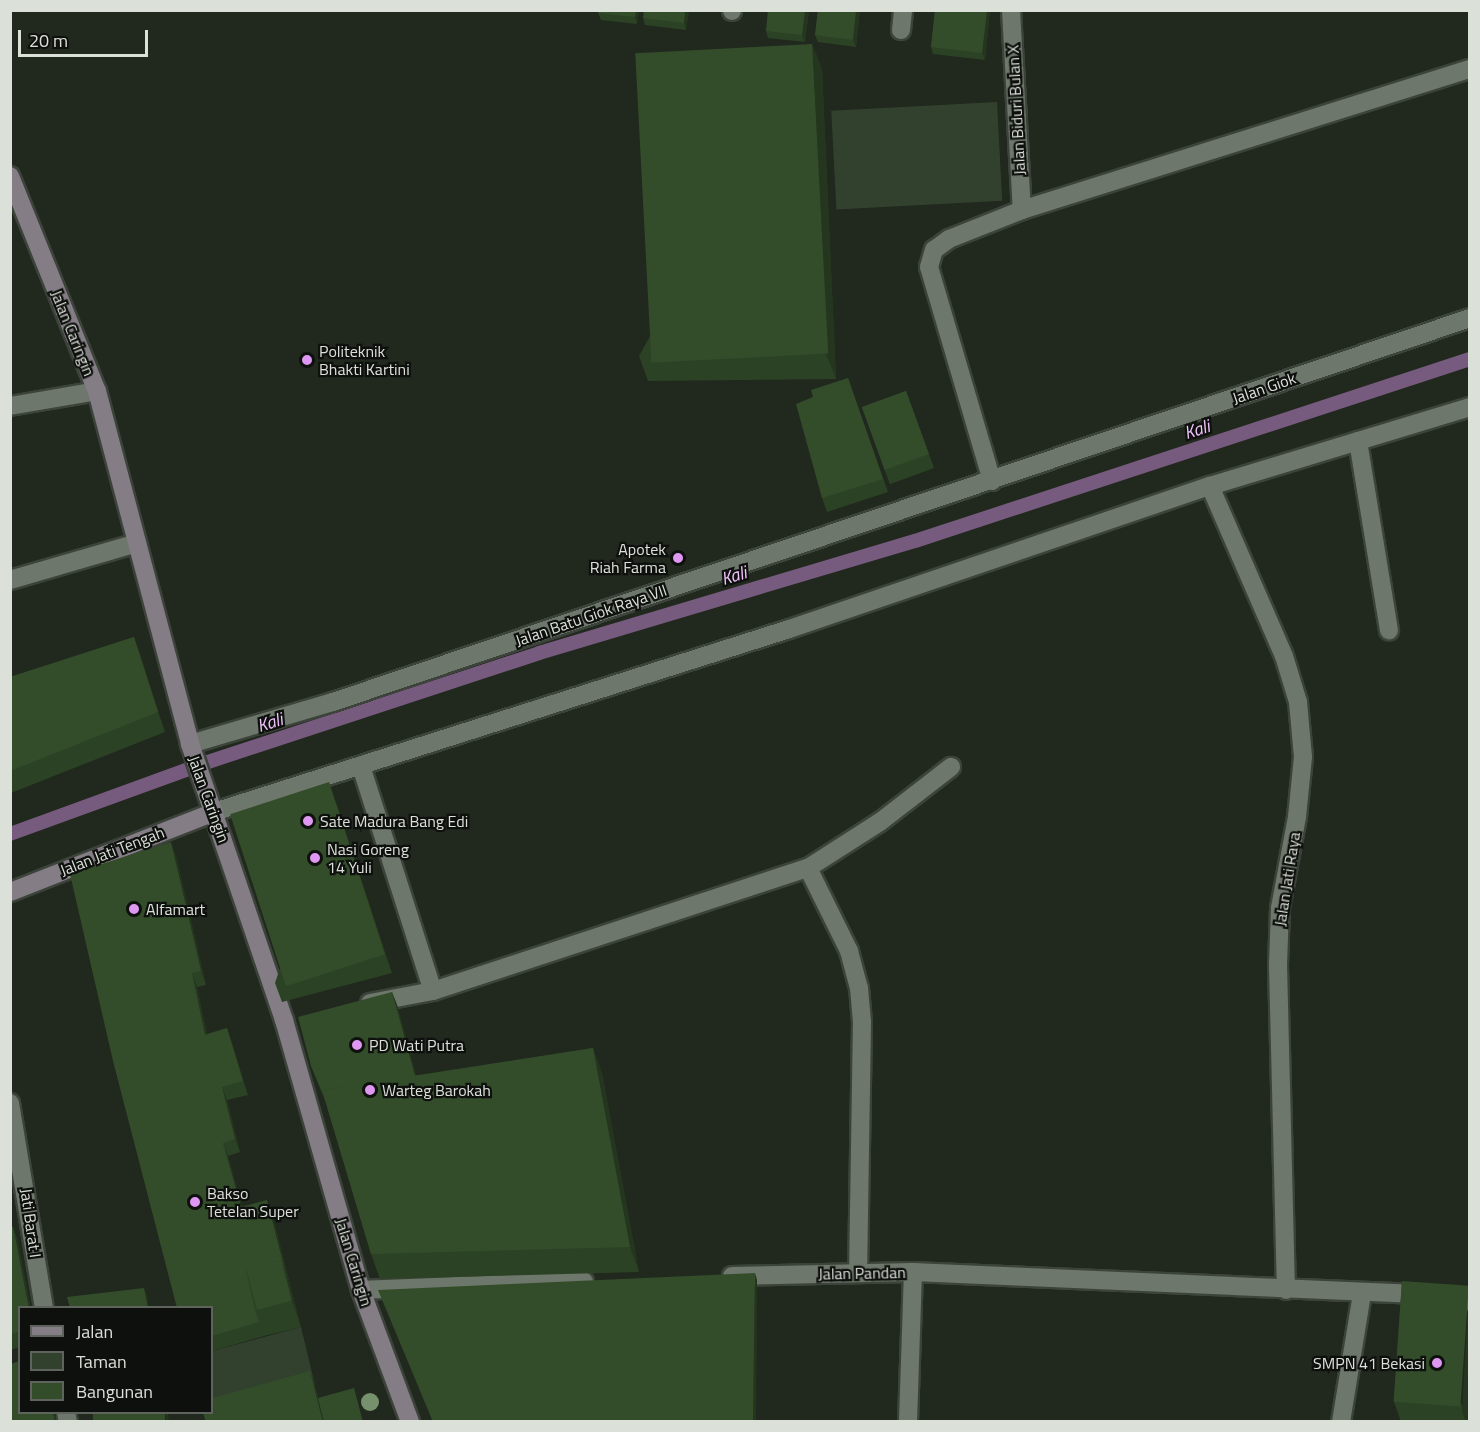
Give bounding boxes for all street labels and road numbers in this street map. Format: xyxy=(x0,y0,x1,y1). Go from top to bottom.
street label: Jalan Biduri Bulan X xyxy=(1003,44,1029,176)
street label: Jalan Caringin xyxy=(47,287,99,379)
street label: Jalan Giok xyxy=(1230,368,1298,408)
street label: Jalan Batu Giok Raya VII xyxy=(513,580,669,650)
street label: Jalan Caringin xyxy=(184,753,234,845)
street label: Jalan Jati Tengah xyxy=(57,822,167,880)
street label: Jalan Jati Raya xyxy=(1270,831,1304,927)
street label: Jati Barat I xyxy=(17,1187,45,1259)
street label: Jalan Caringin xyxy=(331,1216,377,1308)
street label: Jalan Pandan xyxy=(818,1263,906,1283)

